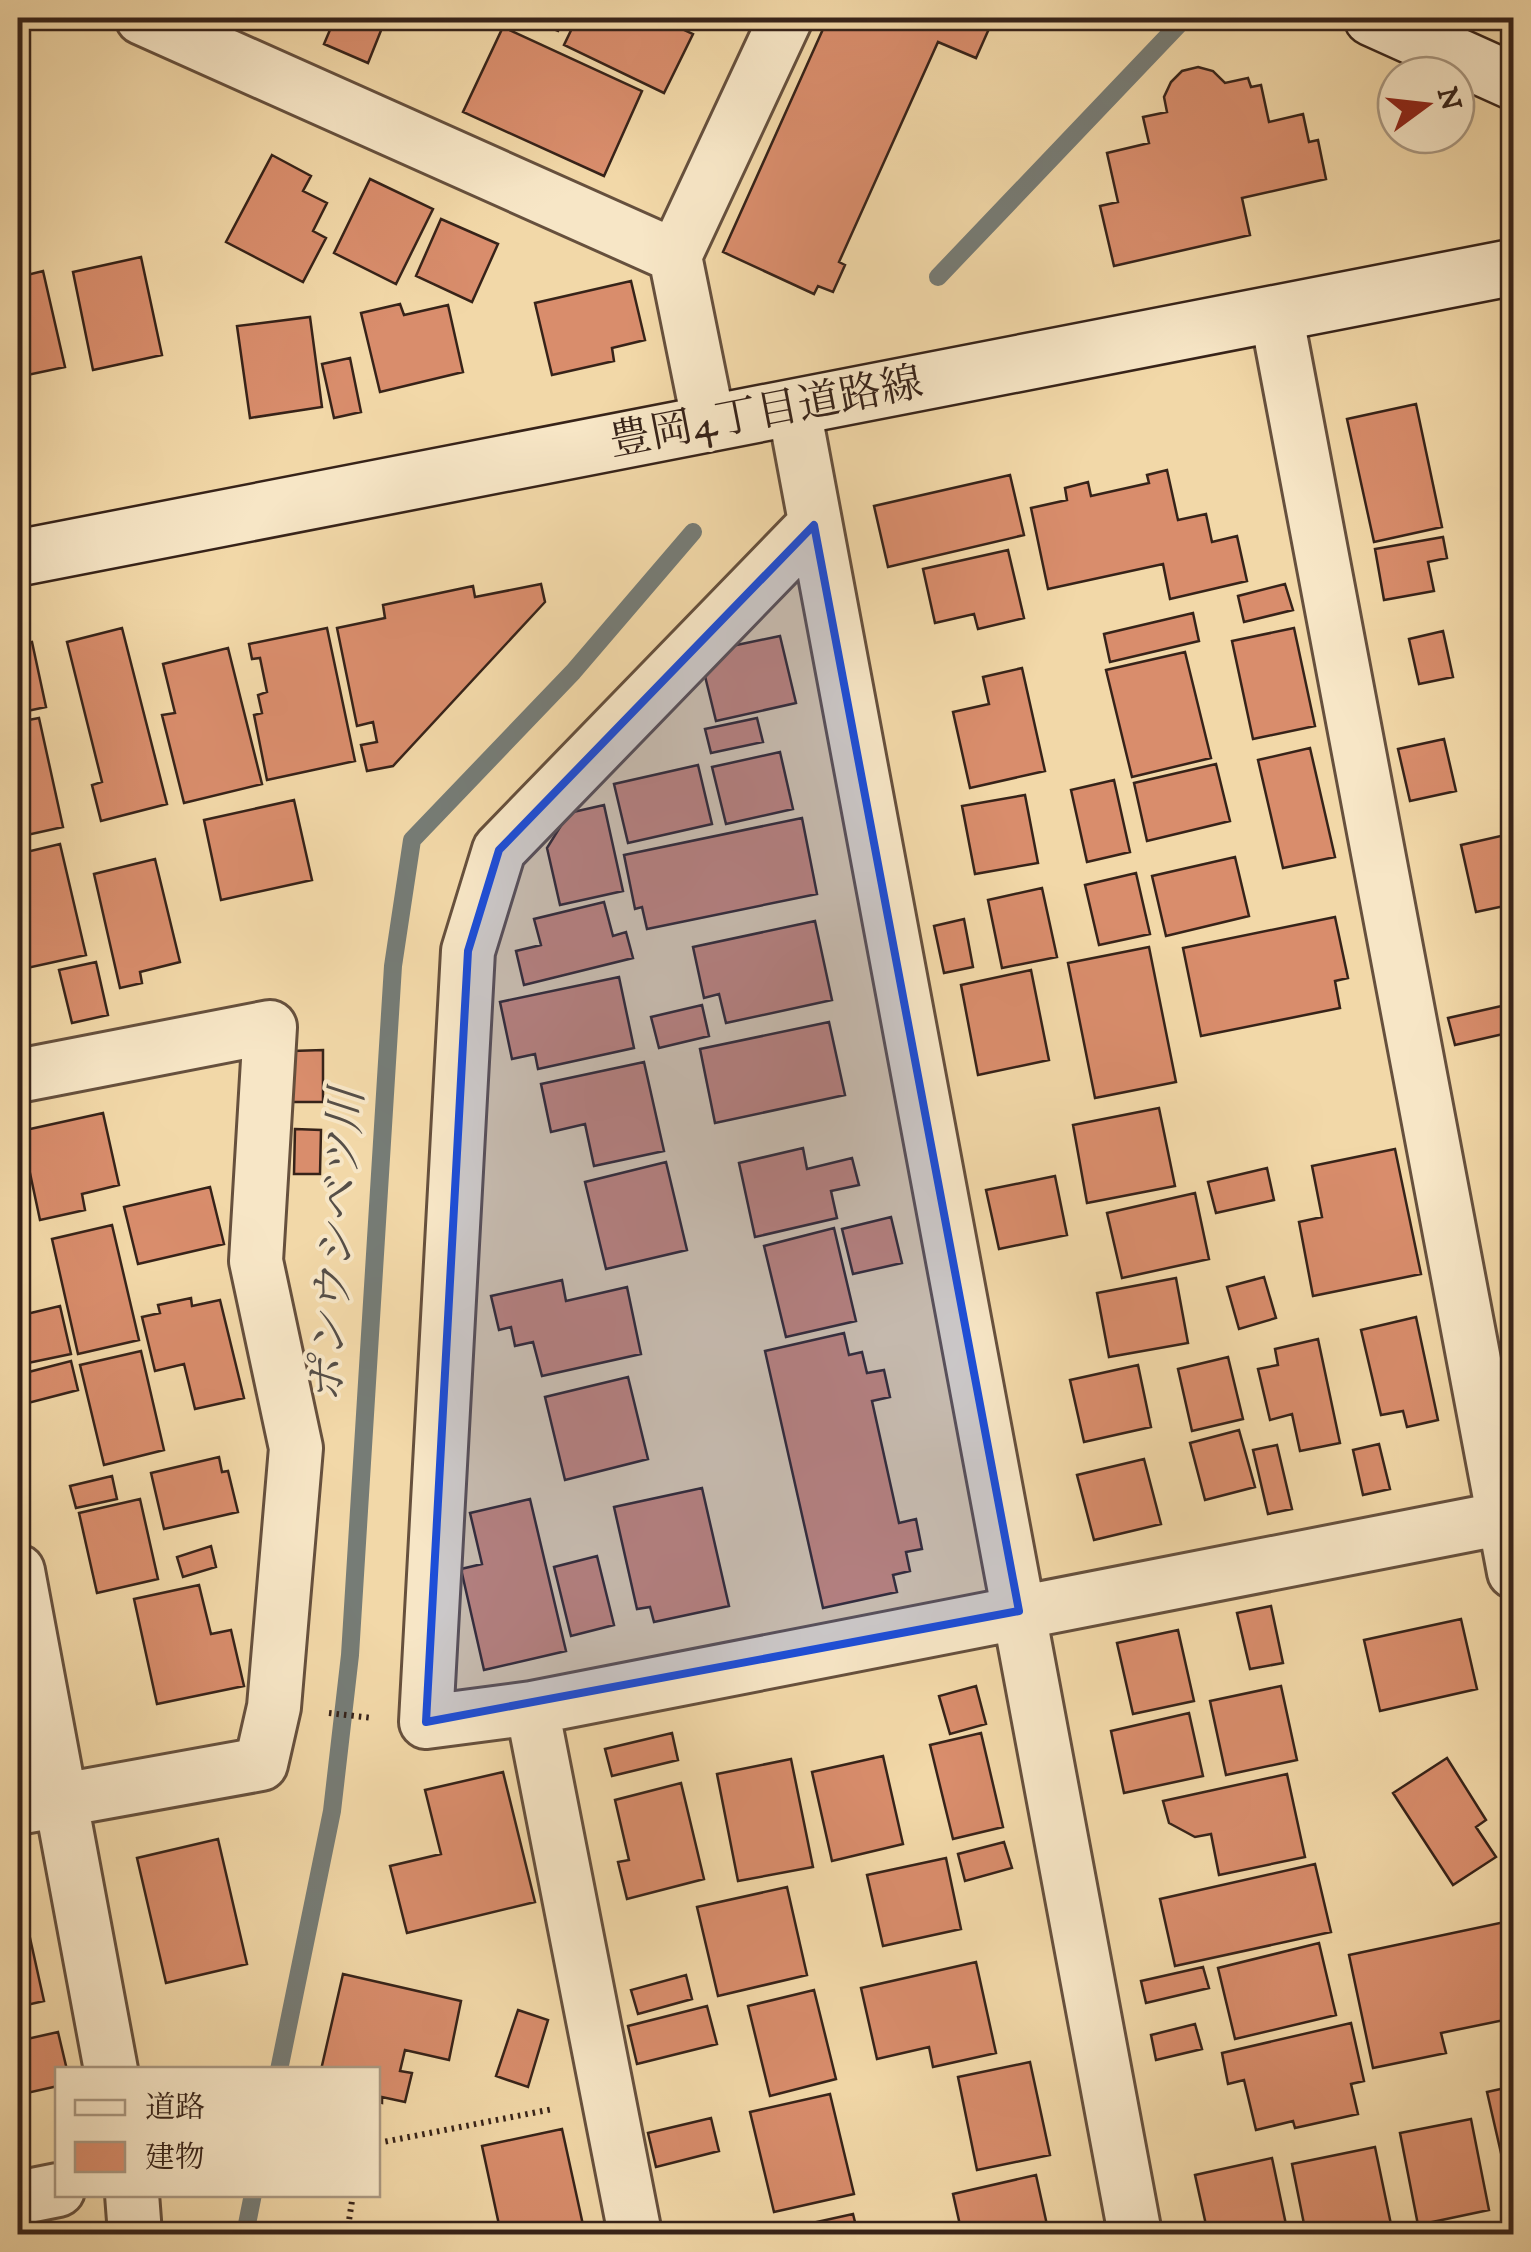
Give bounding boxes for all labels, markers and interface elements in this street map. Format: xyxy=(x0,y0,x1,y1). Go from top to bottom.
north arrow xyxy=(1376,55,1476,155)
text: N xyxy=(1429,83,1469,115)
street label: 豊岡4丁目道路線 xyxy=(605,357,927,469)
water label: ポンウシベツ川 xyxy=(299,1082,377,1405)
legend xyxy=(55,2067,380,2197)
text: 道路 xyxy=(145,2090,205,2127)
text: 建物 xyxy=(145,2140,205,2177)

